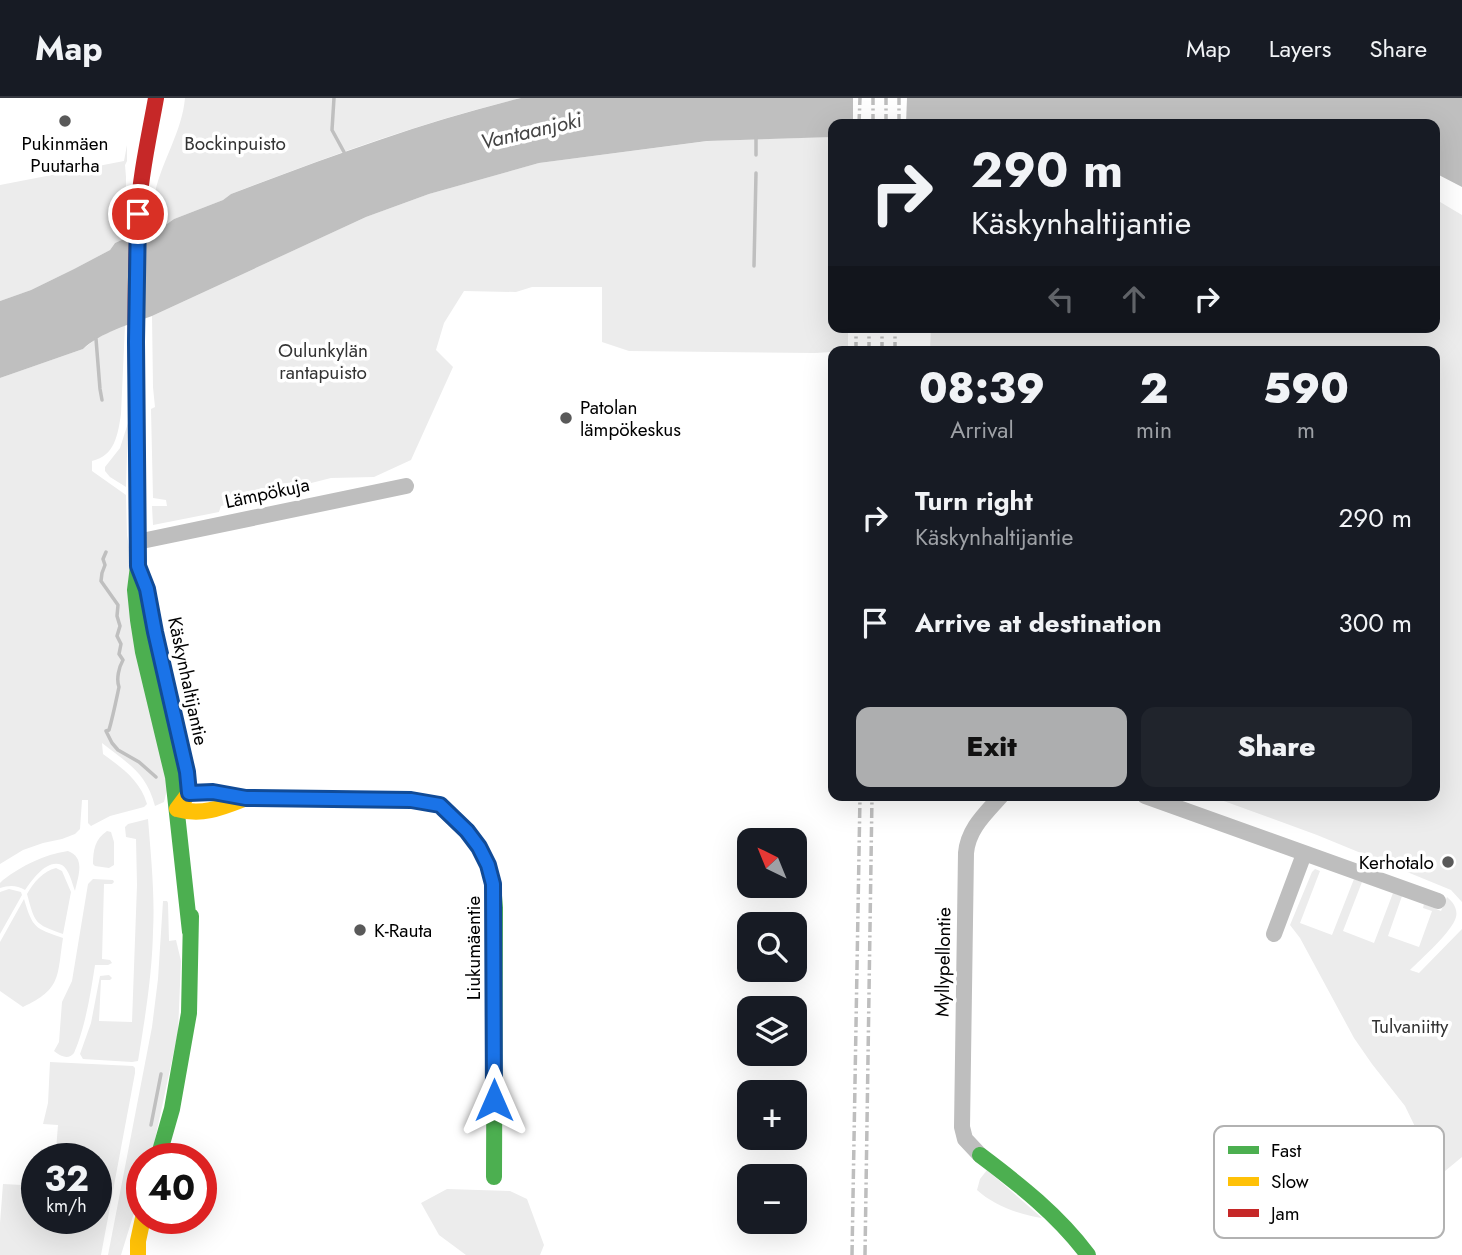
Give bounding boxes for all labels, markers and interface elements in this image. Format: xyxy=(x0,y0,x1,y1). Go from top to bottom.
text: Map xyxy=(35,25,103,72)
text: Map xyxy=(1186,31,1231,66)
text: Layers xyxy=(1269,31,1331,66)
text: Share xyxy=(1369,31,1427,66)
water label: Vantaanjoki xyxy=(477,105,585,157)
marker: Pukinmäen Puutarha xyxy=(57,113,73,129)
place label: Pukinmäen Puutarha xyxy=(21,130,109,179)
park label: Bockinpuisto xyxy=(184,130,286,157)
text: 290 m xyxy=(971,135,1123,205)
icon: right xyxy=(856,147,947,238)
pin xyxy=(108,184,168,244)
icon: arrive xyxy=(119,195,157,233)
text: Käskynhaltijantie xyxy=(971,200,1191,246)
icon: left xyxy=(1042,280,1080,318)
icon: ahead xyxy=(1115,280,1153,318)
icon: right xyxy=(1188,280,1226,318)
park label: Oulunkylän rantapuisto xyxy=(278,337,368,386)
text: 08:39 xyxy=(919,358,1045,419)
text: 2 xyxy=(1140,358,1168,419)
text: 590 xyxy=(1263,358,1349,419)
place label: Patolan lämpökeskus xyxy=(580,394,681,443)
marker: Patolan lämpökeskus xyxy=(558,410,574,426)
text: Arrival xyxy=(950,413,1014,447)
text: min xyxy=(1136,413,1172,447)
text: m xyxy=(1297,413,1315,447)
street label: Lämpökuja xyxy=(222,471,312,515)
text: Turn right xyxy=(915,482,1033,520)
icon: right xyxy=(856,499,894,537)
text: 290 m xyxy=(1339,499,1412,537)
text: Käskynhaltijantie xyxy=(915,520,1073,554)
icon: arrive xyxy=(856,604,894,642)
text: Arrive at destination xyxy=(915,604,1162,642)
text: 300 m xyxy=(1339,604,1412,642)
street label: Käskynhaltijantie xyxy=(161,614,215,748)
button: Exit xyxy=(856,707,1127,787)
button: Share xyxy=(1141,707,1412,787)
north arrow xyxy=(737,828,807,898)
map controls xyxy=(737,828,807,1234)
place label: Kerhotalo xyxy=(1359,849,1434,876)
marker: Kerhotalo xyxy=(1440,854,1456,870)
street label: Liukumäentie xyxy=(460,895,487,1000)
street label: Myllypellontie xyxy=(929,907,957,1017)
button: search xyxy=(737,912,807,982)
place label: K-Rauta xyxy=(374,917,432,944)
marker: K-Rauta xyxy=(352,922,368,938)
button: layers xyxy=(737,996,807,1066)
park label: Tulvaniitty xyxy=(1372,1013,1449,1040)
position arrow xyxy=(457,1063,531,1137)
button: + xyxy=(737,1080,807,1150)
legend xyxy=(1214,1126,1444,1238)
text: Fast xyxy=(1271,1137,1302,1164)
speed limit sign: 40 xyxy=(126,1143,217,1234)
text: 32 xyxy=(44,1154,89,1204)
button: − xyxy=(737,1164,807,1234)
text: Slow xyxy=(1271,1168,1309,1195)
text: km/h xyxy=(46,1193,87,1219)
text: Jam xyxy=(1268,1200,1300,1227)

